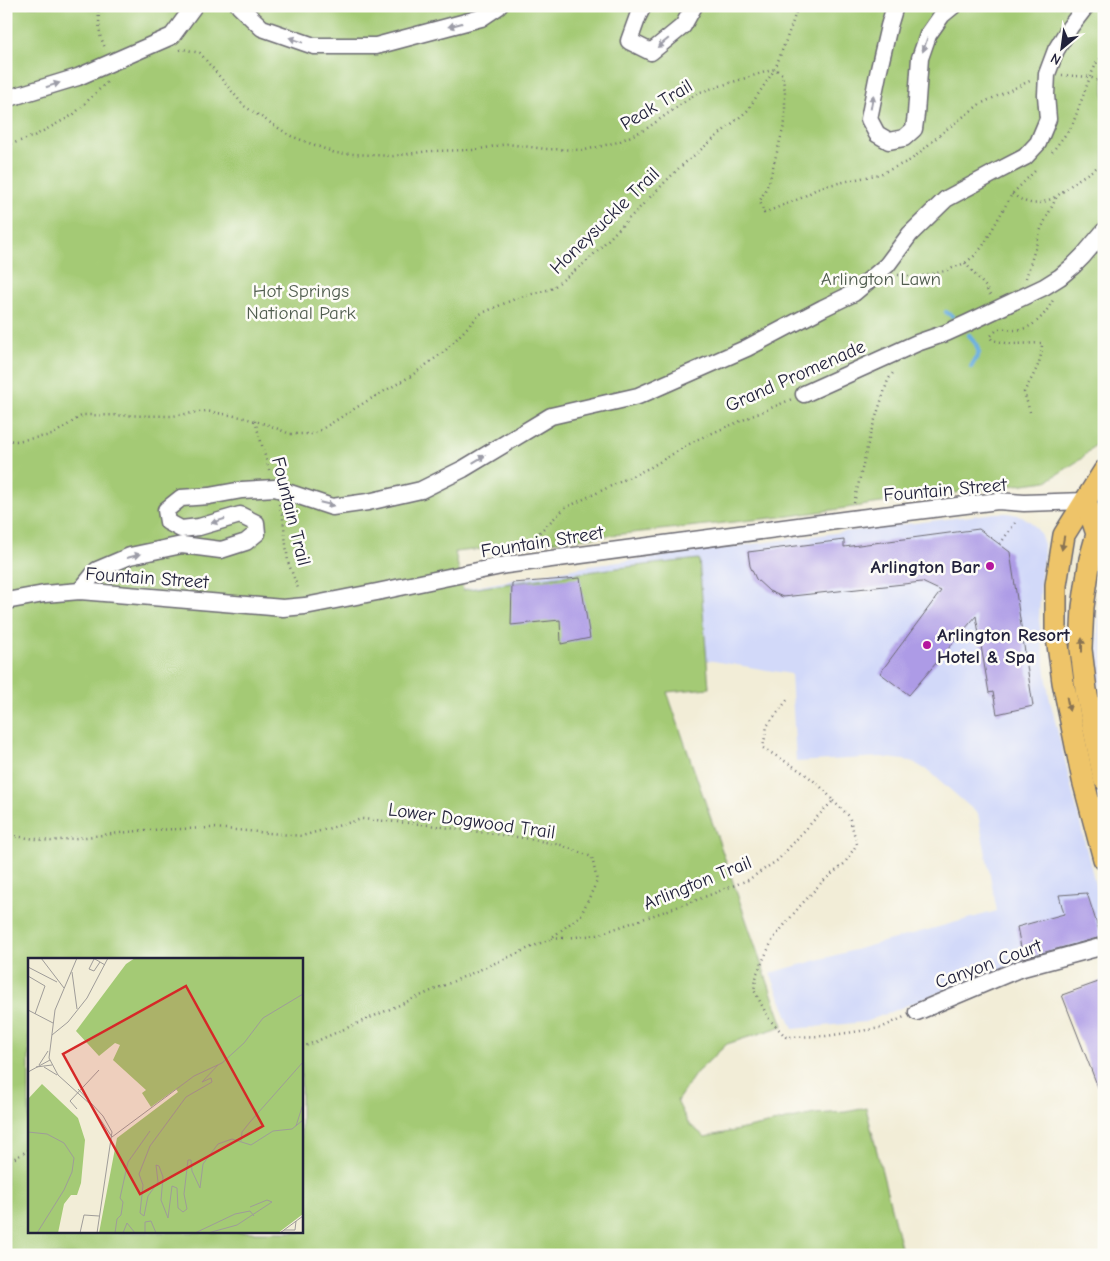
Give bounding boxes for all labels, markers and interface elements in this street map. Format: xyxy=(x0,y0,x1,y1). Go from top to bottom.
one-way arrow xyxy=(447,21,462,29)
north arrow xyxy=(1038,22,1088,72)
one-way arrow xyxy=(288,36,303,44)
one-way arrow xyxy=(657,37,670,48)
one-way arrow xyxy=(920,38,928,53)
text: N xyxy=(1048,49,1064,69)
street label: Peak Trail xyxy=(617,75,697,135)
one-way arrow xyxy=(45,80,60,88)
one-way arrow xyxy=(869,93,877,109)
street label: Honeysuckle Trail xyxy=(545,163,664,279)
park label: Arlington Lawn xyxy=(821,268,941,290)
park label: Hot Springs National Park xyxy=(246,280,356,324)
street label: Grand Promenade xyxy=(722,335,869,417)
street label: Fountain Trail xyxy=(267,455,315,568)
one-way arrow xyxy=(473,455,486,464)
street label: Fountain Street xyxy=(883,474,1008,506)
one-way arrow xyxy=(319,500,334,508)
one-way arrow xyxy=(210,518,225,526)
street label: Fountain Street xyxy=(479,521,605,563)
one-way arrow xyxy=(1058,535,1066,551)
one-way arrow xyxy=(126,552,141,560)
place label: Arlington Bar xyxy=(870,556,980,578)
marker: Arlington Bar xyxy=(984,560,996,572)
street label: Fountain Street xyxy=(85,563,210,593)
place label: Arlington Resort Hotel & Spa xyxy=(937,624,1071,668)
one-way arrow xyxy=(1078,636,1086,652)
marker: Arlington Resort Hotel & Spa xyxy=(921,639,933,651)
one-way arrow xyxy=(1064,696,1072,712)
street label: Lower Dogwood Trail xyxy=(387,798,557,844)
street label: Arlington Trail xyxy=(640,851,755,915)
street label: Canyon Court xyxy=(932,934,1045,993)
inset map xyxy=(28,958,302,1234)

